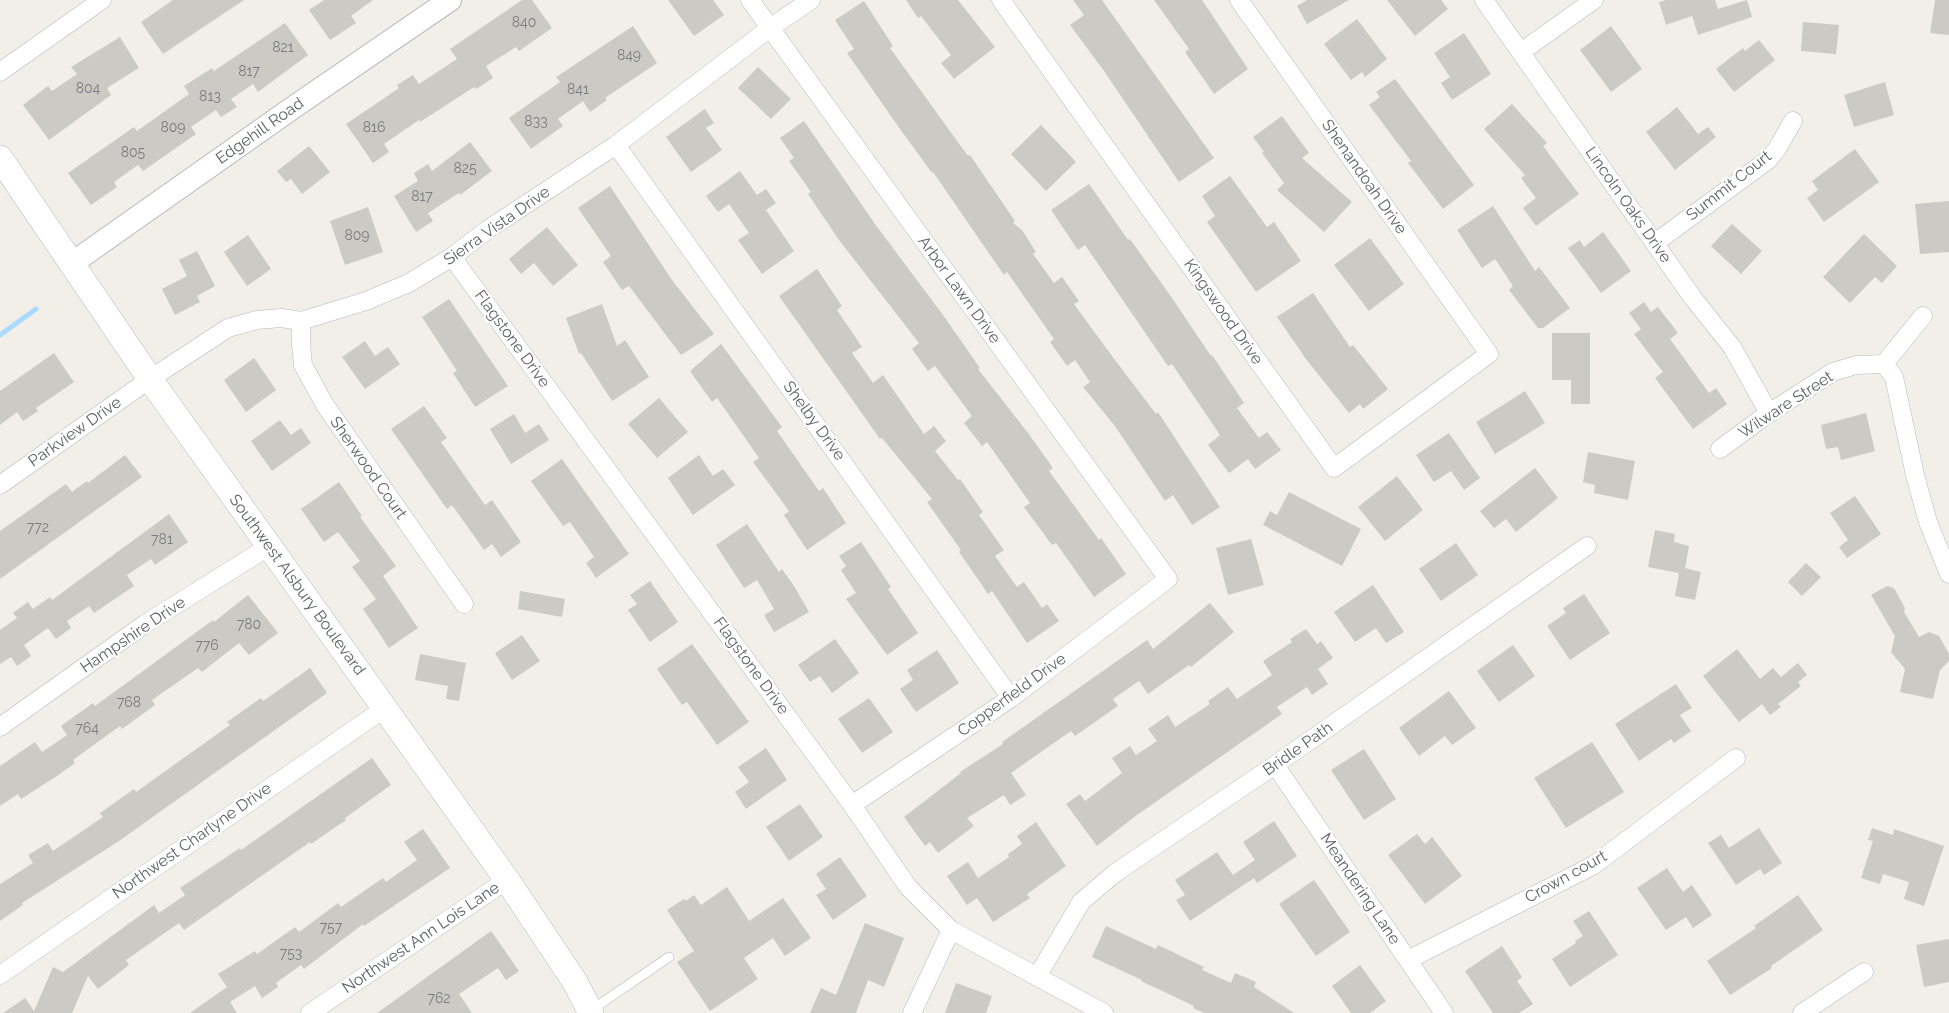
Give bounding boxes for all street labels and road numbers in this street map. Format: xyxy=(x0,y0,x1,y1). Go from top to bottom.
street label: Edgehill Road xyxy=(212,94,308,168)
street label: Shenandoah Drive xyxy=(1317,116,1411,238)
street label: Lincoln Oaks Drive xyxy=(1581,143,1675,267)
street label: Summit Court xyxy=(1683,147,1775,225)
street label: Sierra Vista Drive xyxy=(440,182,554,270)
street label: Arbor Lawn Drive xyxy=(914,233,1004,347)
street label: Kingswood Drive xyxy=(1179,255,1267,369)
street label: Flagstone Drive xyxy=(470,287,554,391)
street label: Wilware Street xyxy=(1735,367,1837,443)
street label: Shelby Drive xyxy=(779,378,849,464)
street label: Parkview Drive xyxy=(25,393,125,471)
street label: Sherwood Court xyxy=(325,413,411,523)
street label: Southwest Alsbury Boulevard xyxy=(225,491,369,679)
street label: Hampshire Drive xyxy=(77,593,189,677)
street label: Flagstone Drive xyxy=(709,614,793,718)
street label: Copperfield Drive xyxy=(954,649,1070,741)
street label: Bridle Path xyxy=(1259,718,1337,780)
street label: Northwest Charlyne Drive xyxy=(109,779,275,903)
street label: Meandering Lane xyxy=(1316,830,1404,948)
street label: Crown court xyxy=(1522,847,1610,907)
street label: Northwest Ann Lois Lane xyxy=(339,878,503,998)

